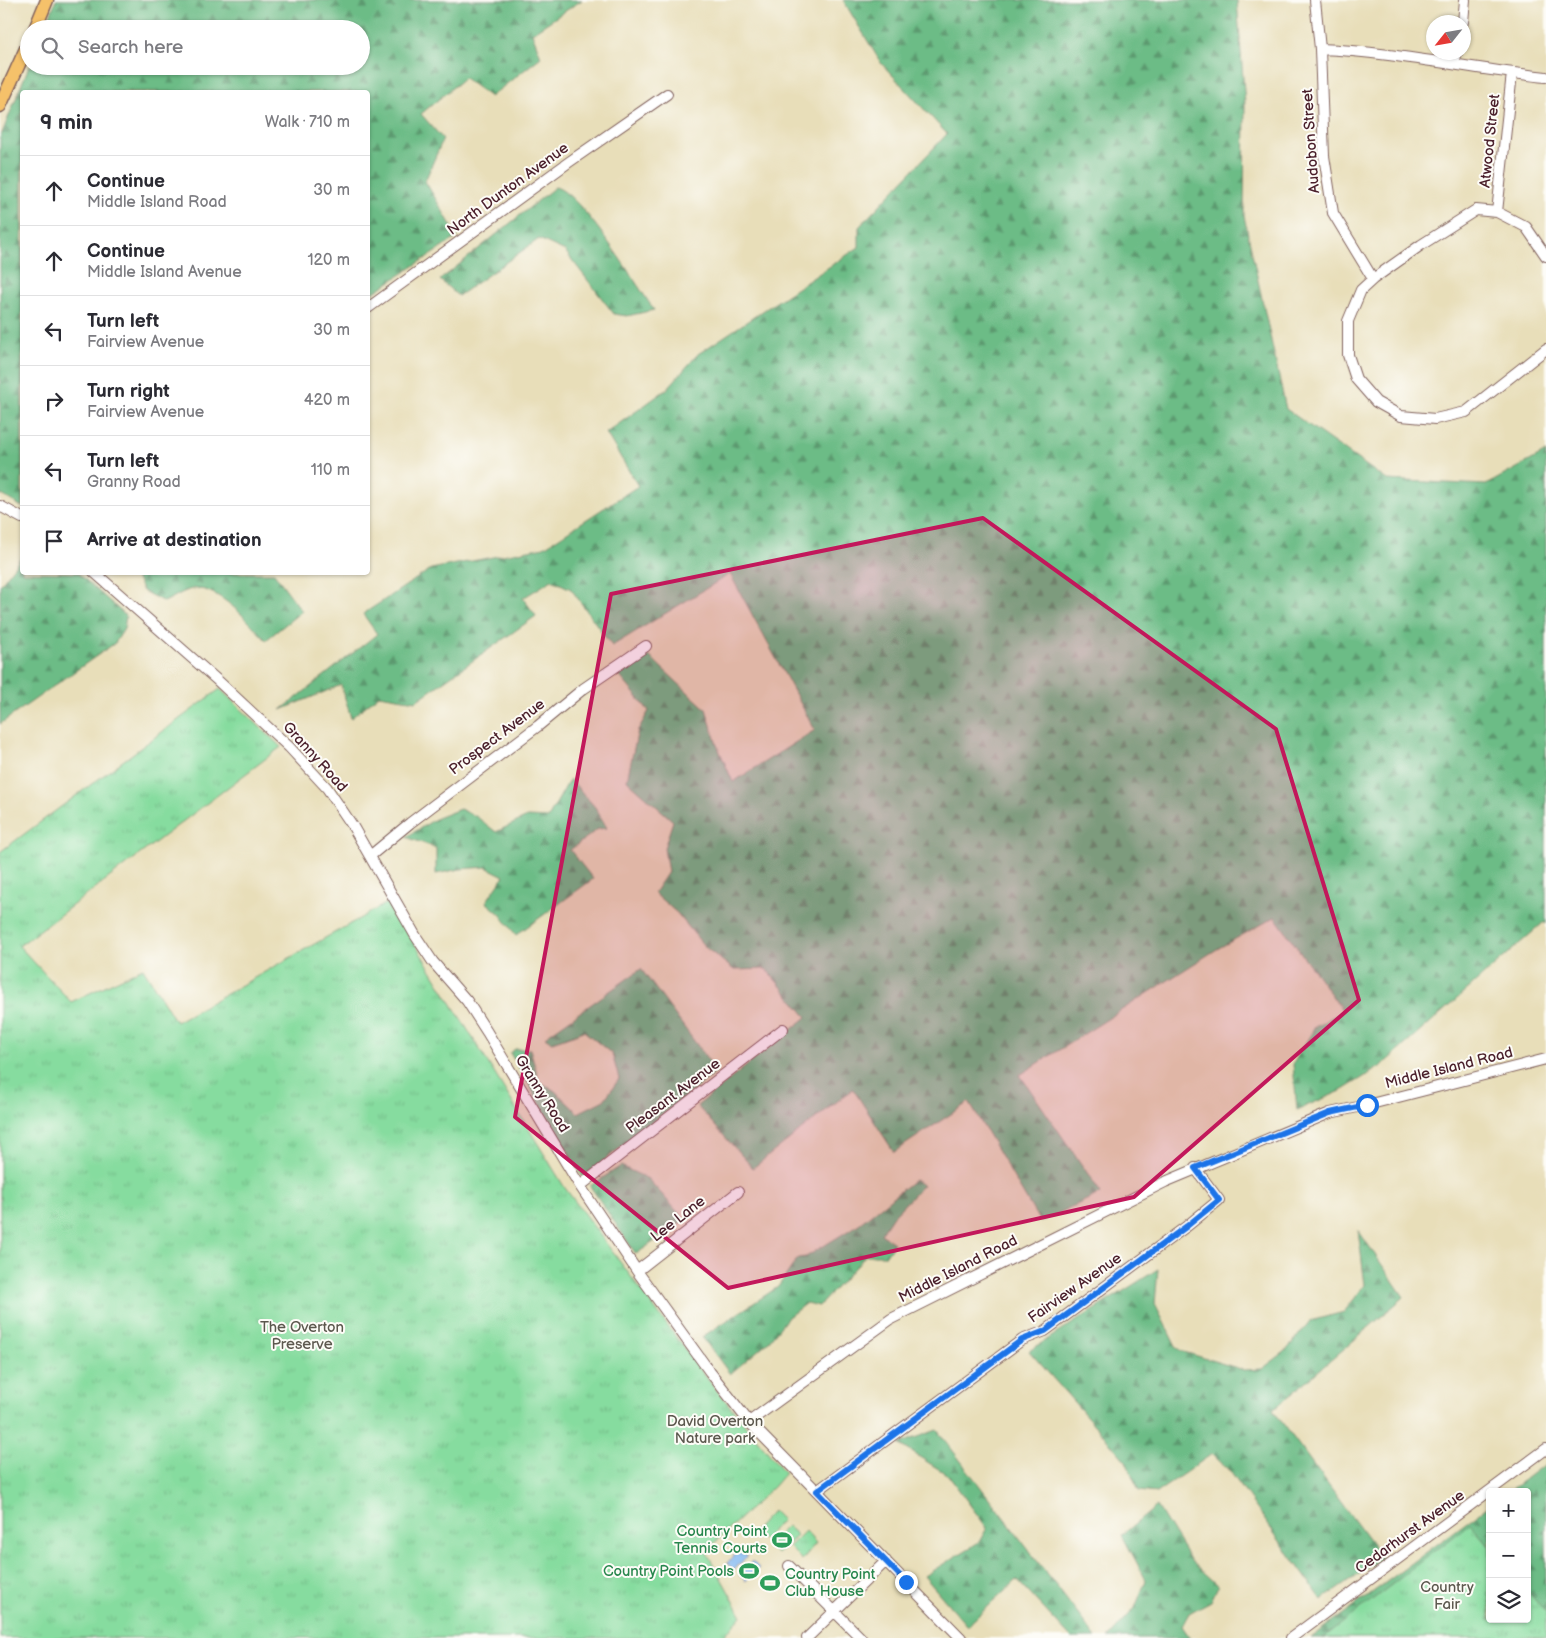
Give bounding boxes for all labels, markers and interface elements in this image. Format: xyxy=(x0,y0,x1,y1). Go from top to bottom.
north arrow xyxy=(1426,15,1471,60)
search box xyxy=(20,20,370,75)
icon: search xyxy=(38,34,66,62)
text: Search here xyxy=(78,36,183,59)
street label: Audobon Street xyxy=(1298,88,1324,194)
street label: Atwood Street xyxy=(1476,93,1504,189)
text: 9 min xyxy=(40,110,93,135)
text: Walk · 710 m xyxy=(265,113,350,132)
street label: North Dunton Avenue xyxy=(444,138,573,239)
text: Continue xyxy=(87,170,165,193)
icon: ahead xyxy=(40,177,68,205)
text: 30 m xyxy=(313,181,350,200)
text: Middle Island Road xyxy=(87,193,227,212)
text: Continue xyxy=(87,240,165,263)
icon: ahead xyxy=(40,247,68,275)
text: 120 m xyxy=(307,251,350,270)
text: Middle Island Avenue xyxy=(87,263,242,282)
text: Turn left xyxy=(87,310,159,333)
icon: left xyxy=(40,317,68,345)
text: 30 m xyxy=(313,321,350,340)
text: Fairview Avenue xyxy=(87,333,204,352)
text: Turn right xyxy=(87,380,170,403)
icon: right xyxy=(40,387,68,415)
text: 420 m xyxy=(304,391,350,410)
text: Fairview Avenue xyxy=(87,403,204,422)
text: Turn left xyxy=(87,450,159,473)
icon: left xyxy=(40,457,68,485)
text: 110 m xyxy=(311,461,350,480)
text: Granny Road xyxy=(87,473,181,492)
icon: arrive xyxy=(40,527,68,555)
text: Arrive at destination xyxy=(87,529,262,552)
street label: Prospect Avenue xyxy=(445,695,549,779)
street label: Granny Road xyxy=(279,718,351,796)
street label: Middle Island Road xyxy=(1383,1043,1515,1093)
street label: Granny Road xyxy=(511,1052,573,1136)
street label: Pleasant Avenue xyxy=(622,1054,724,1138)
route start xyxy=(1356,1094,1379,1117)
street label: Lee Lane xyxy=(647,1192,709,1246)
street label: Middle Island Road xyxy=(895,1231,1021,1307)
street label: Fairview Avenue xyxy=(1025,1249,1126,1327)
park label: The Overton Preserve xyxy=(260,1318,344,1354)
park label: David Overton Nature park xyxy=(667,1412,763,1448)
street label: Cedarhurst Avenue xyxy=(1352,1486,1468,1578)
map controls xyxy=(1486,1488,1531,1623)
button: + xyxy=(1486,1488,1531,1533)
place label: Country Point Tennis Courts xyxy=(674,1522,768,1558)
sports icon: Country Point Tennis Courts xyxy=(771,1529,793,1551)
button: − xyxy=(1486,1533,1531,1578)
sports icon: Country Point Pools xyxy=(738,1560,760,1582)
place label: Country Point Pools xyxy=(603,1562,735,1581)
place label: Country Point Club House xyxy=(785,1565,876,1601)
route end xyxy=(895,1571,918,1594)
sports icon: Country Point Club House xyxy=(759,1572,781,1594)
park label: Country Fair xyxy=(1420,1578,1474,1614)
button: layers xyxy=(1486,1578,1531,1623)

